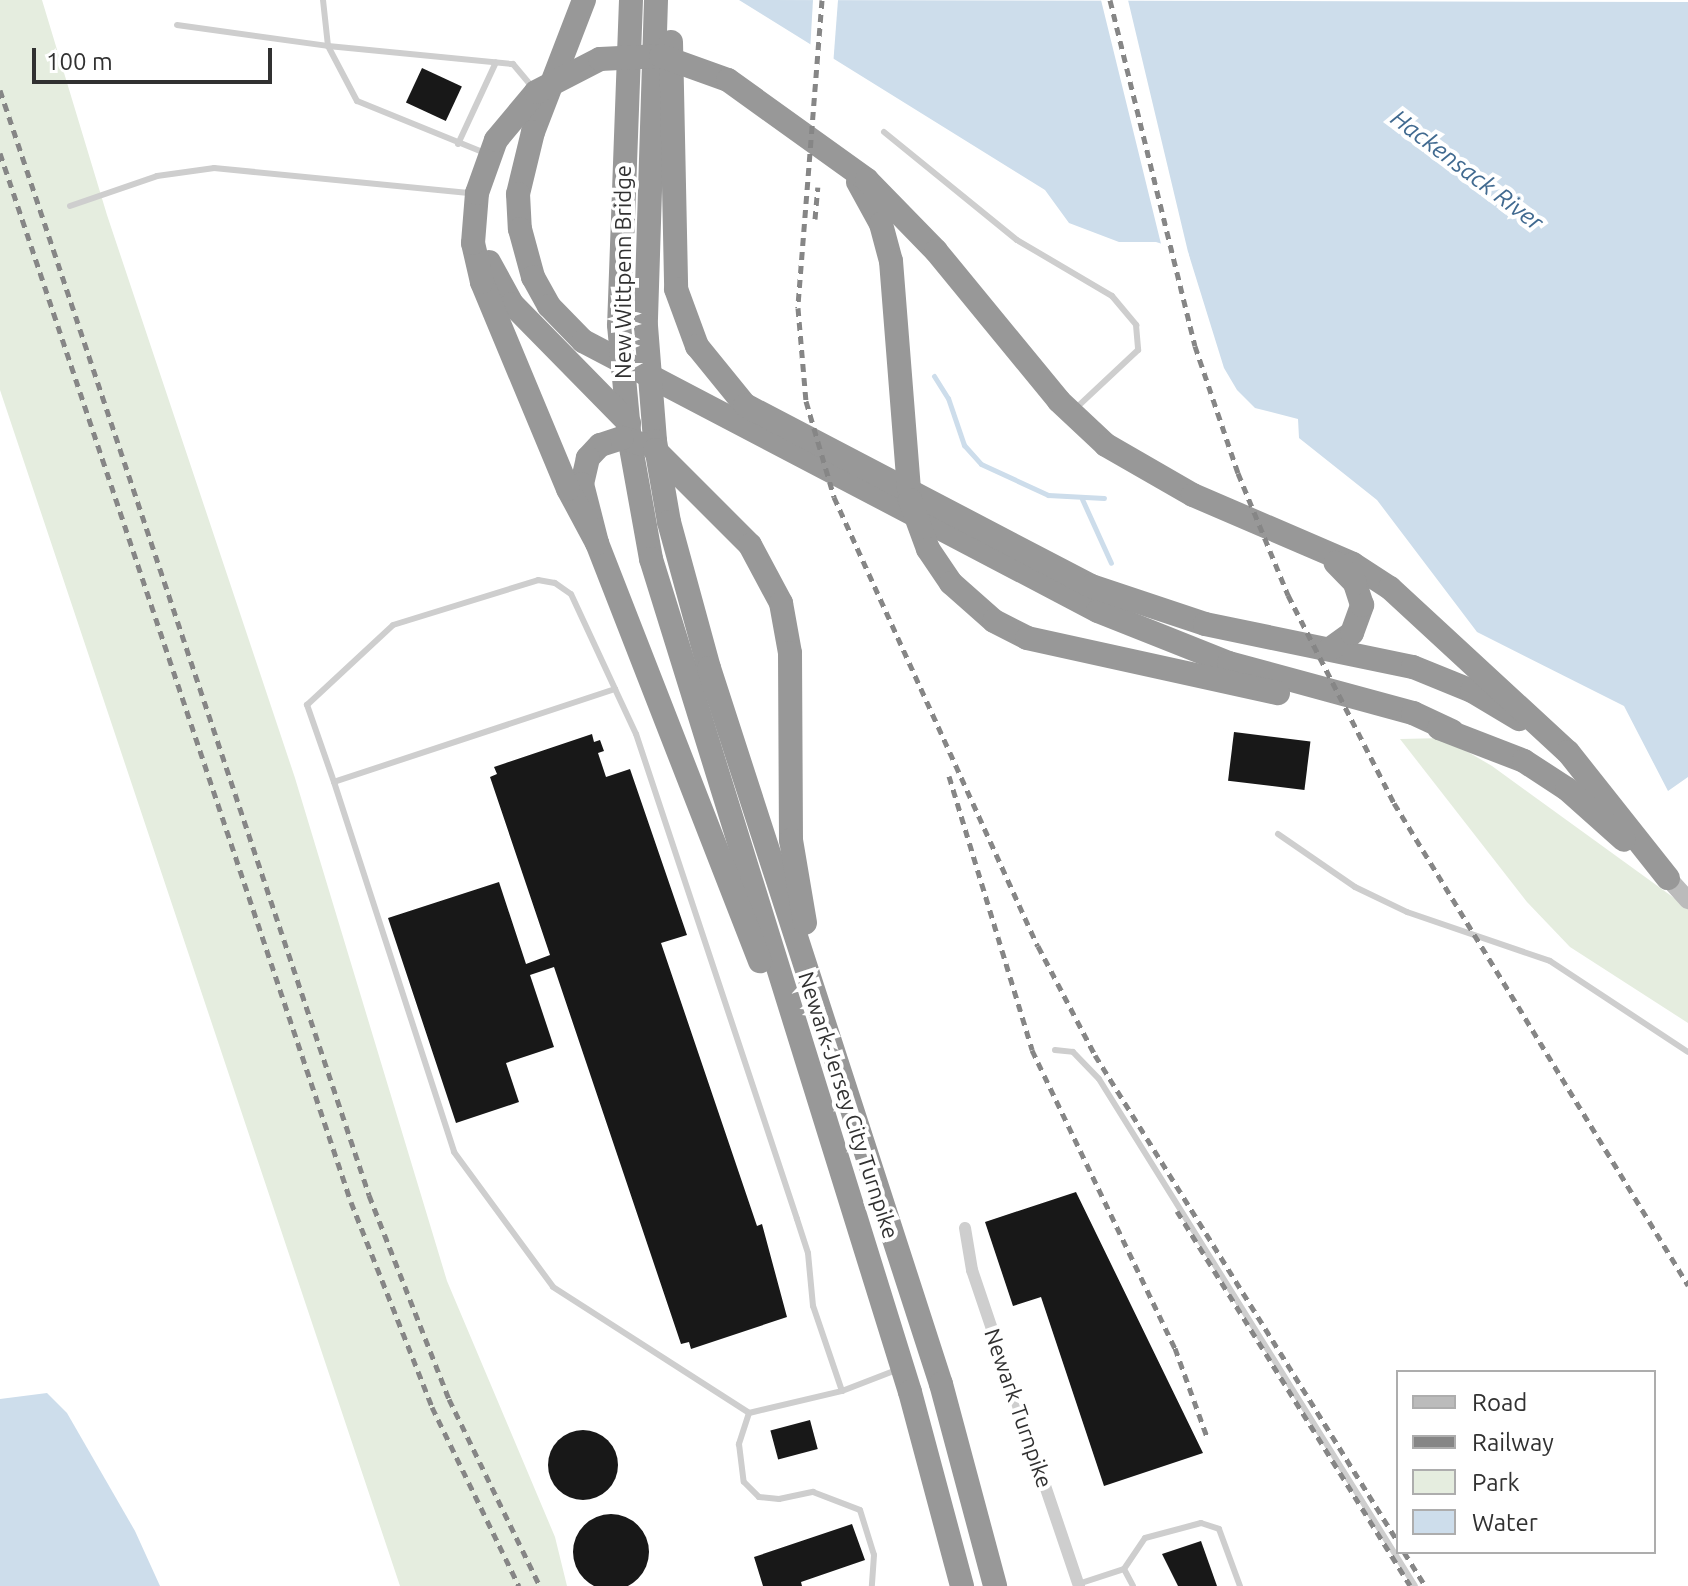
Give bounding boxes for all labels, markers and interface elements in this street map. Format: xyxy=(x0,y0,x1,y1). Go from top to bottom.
scale bar xyxy=(36,32,276,82)
text: 100 m xyxy=(46,48,113,75)
water label: Hackensack River xyxy=(1385,103,1549,237)
street label: New Wittpenn Bridge xyxy=(610,165,636,379)
street label: Newark-Jersey City Turnpike xyxy=(793,968,905,1242)
street label: Newark Turnpike xyxy=(979,1325,1059,1491)
legend xyxy=(1396,1370,1656,1554)
text: Road xyxy=(1472,1389,1527,1416)
text: Railway xyxy=(1472,1429,1554,1456)
text: Park xyxy=(1472,1469,1520,1496)
text: Water xyxy=(1472,1509,1538,1536)

